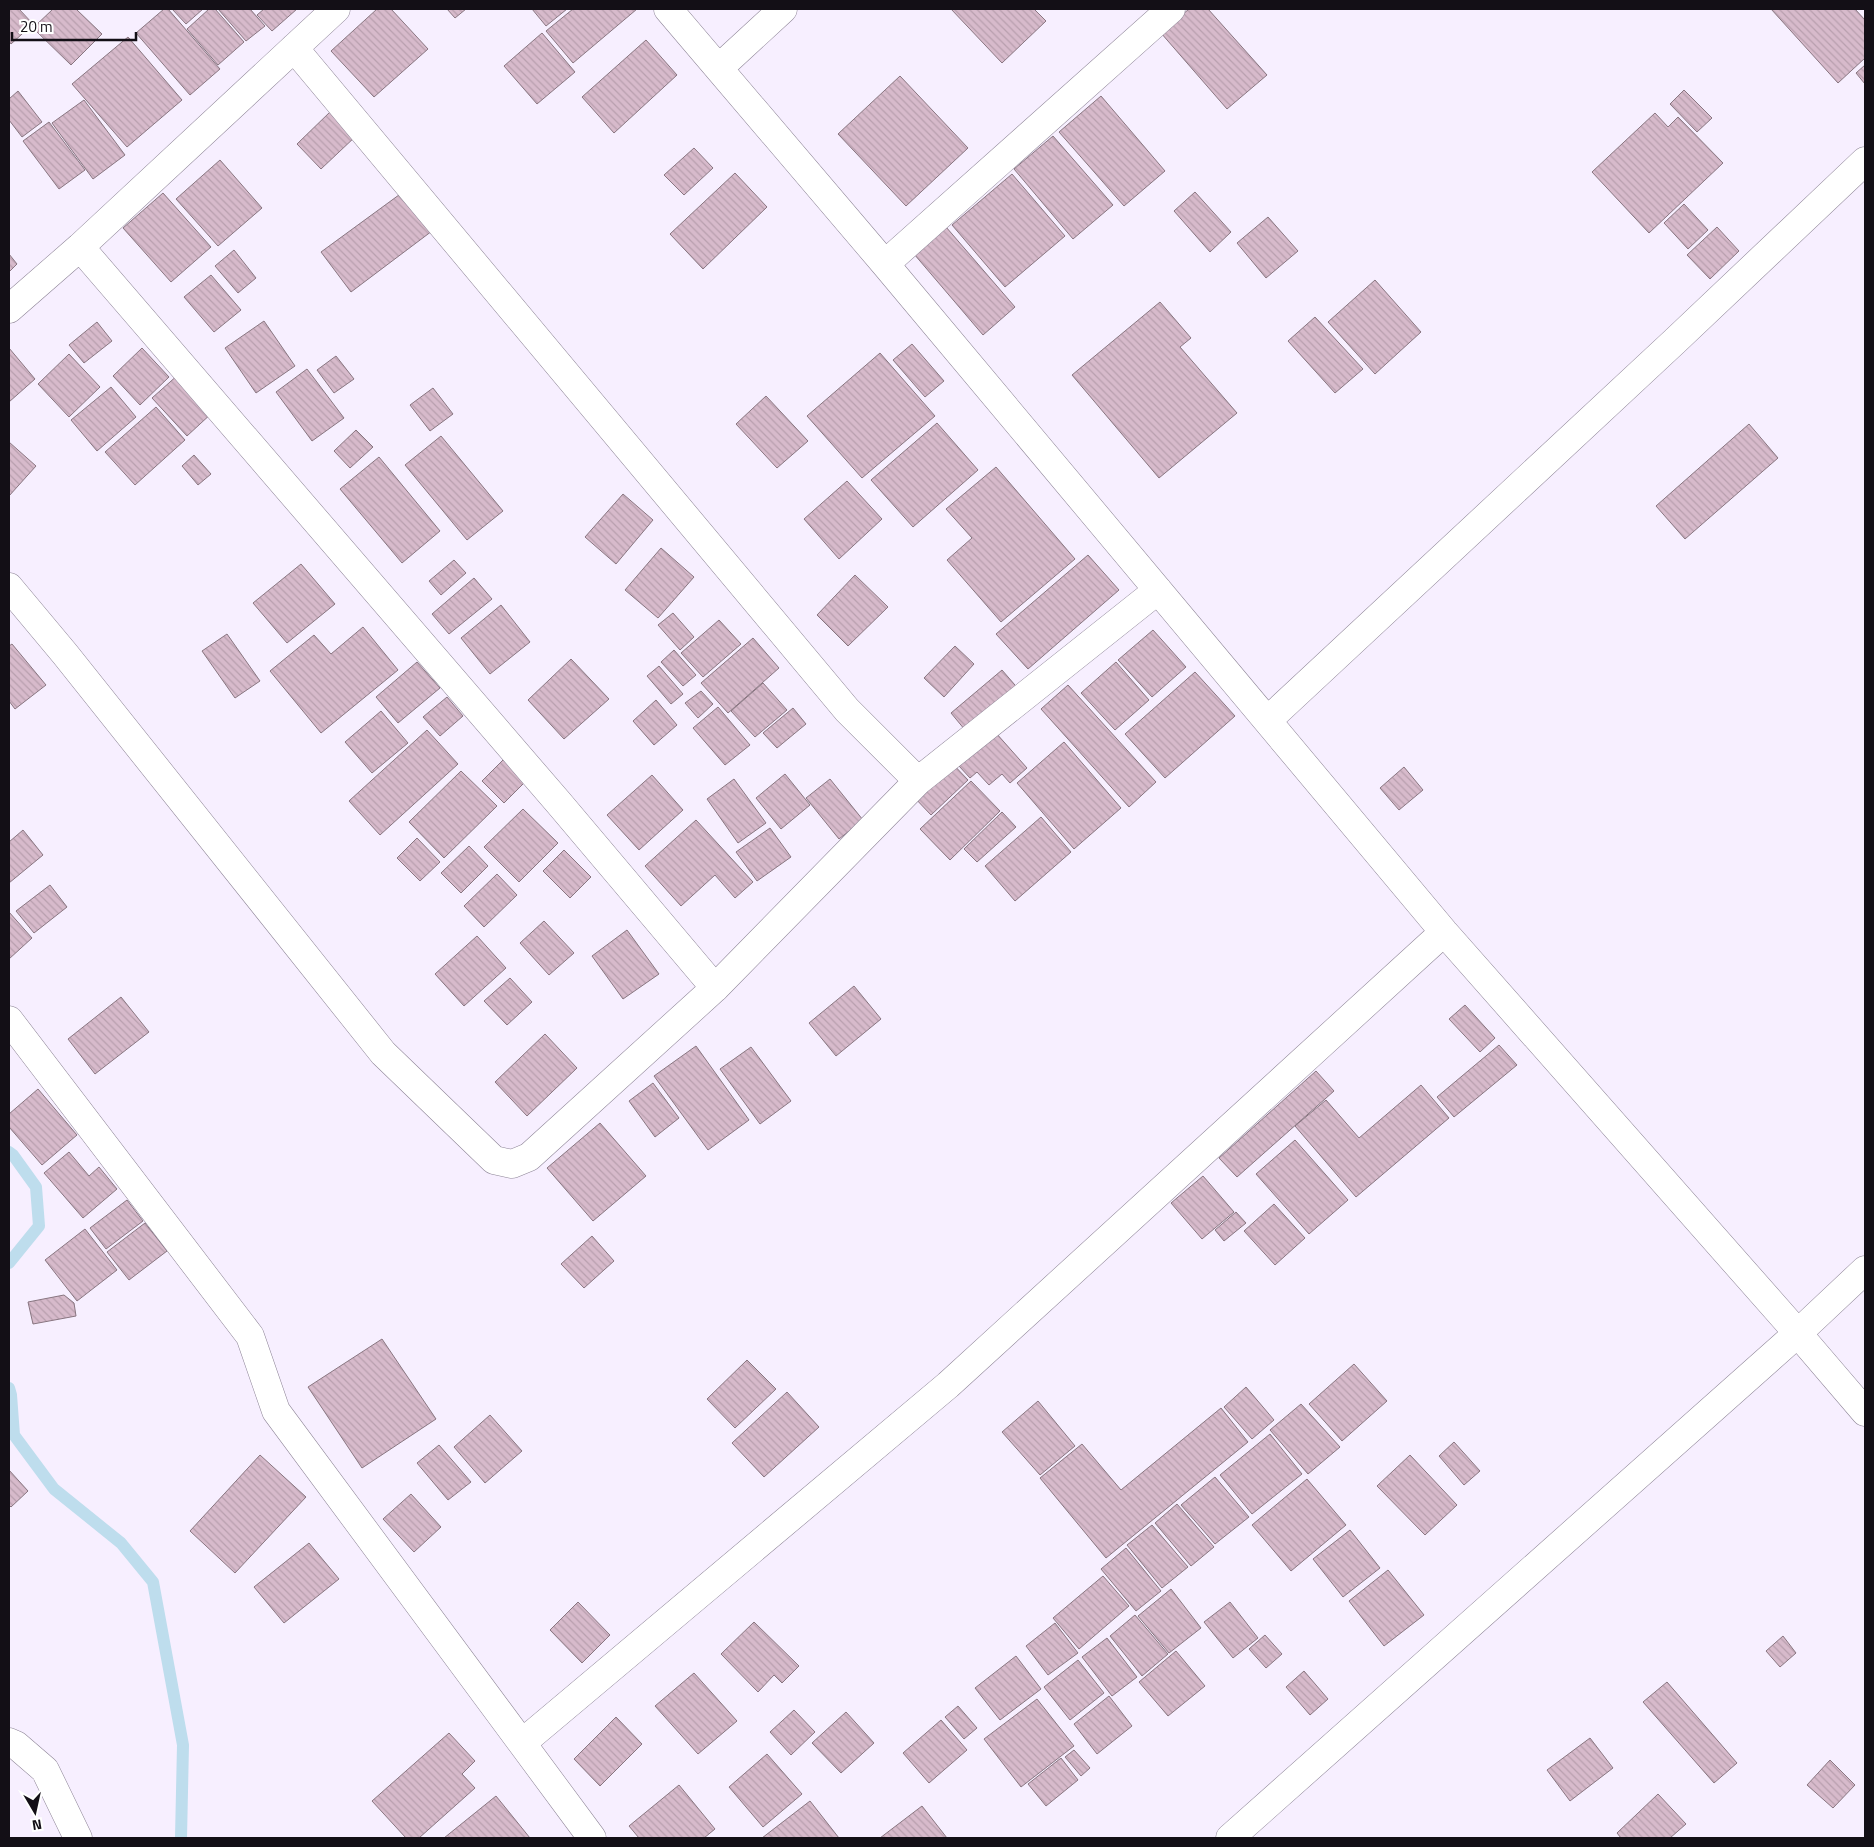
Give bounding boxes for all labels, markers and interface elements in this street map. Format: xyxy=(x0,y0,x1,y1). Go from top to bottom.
scale bar xyxy=(12,10,136,42)
text: 20 m xyxy=(20,15,53,38)
north arrow xyxy=(10,1787,60,1837)
text: N xyxy=(31,1814,44,1836)

